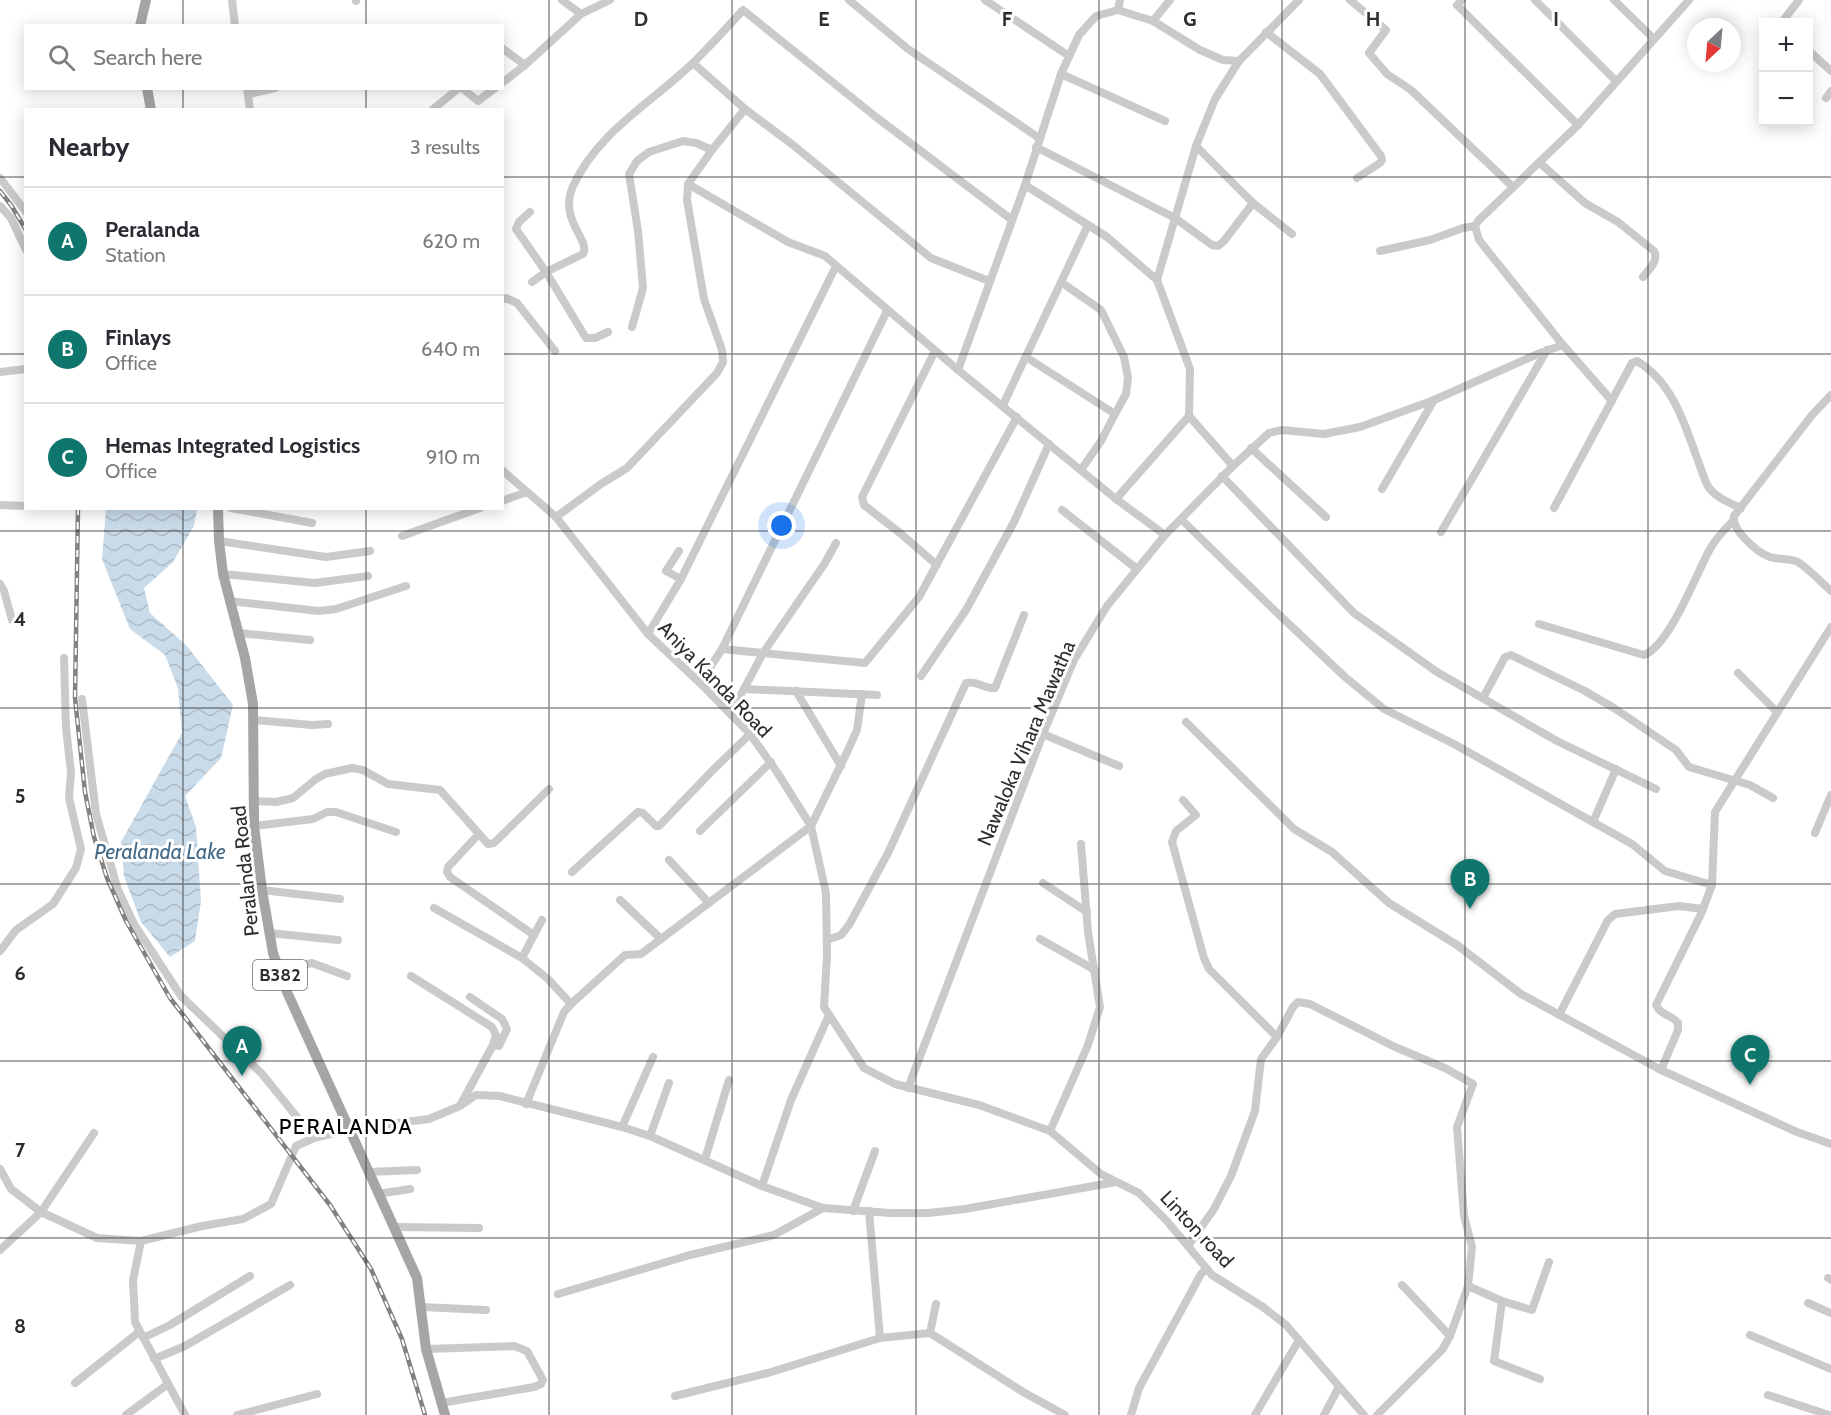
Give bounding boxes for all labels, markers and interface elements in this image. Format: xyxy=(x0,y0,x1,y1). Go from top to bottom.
text: D xyxy=(634,7,648,31)
text: E xyxy=(818,7,830,31)
text: F xyxy=(1002,7,1013,31)
text: G xyxy=(1183,7,1197,31)
text: H xyxy=(1366,7,1380,31)
text: I xyxy=(1553,7,1559,31)
north arrow xyxy=(1687,18,1741,72)
map controls xyxy=(1759,18,1813,126)
button: + xyxy=(1759,18,1813,72)
search box xyxy=(24,24,504,90)
icon: search xyxy=(45,41,78,74)
text: Search here xyxy=(93,44,202,71)
button: − xyxy=(1759,72,1813,126)
text: Nearby xyxy=(48,131,129,163)
text: 3 results xyxy=(410,135,480,159)
text: Peralanda xyxy=(105,216,200,243)
text: A xyxy=(61,229,74,253)
text: 620 m xyxy=(422,229,480,253)
text: Station xyxy=(105,243,166,267)
text: Finlays xyxy=(105,324,171,351)
text: B xyxy=(61,337,74,361)
text: 640 m xyxy=(421,337,480,361)
text: Office xyxy=(105,351,157,375)
text: Hemas Integrated Logistics xyxy=(105,432,360,459)
text: C xyxy=(61,445,74,469)
text: 910 m xyxy=(426,445,480,469)
text: Office xyxy=(105,459,157,483)
your location xyxy=(767,511,796,540)
text: 4 xyxy=(14,607,26,631)
street label: Aniya Kanda Road xyxy=(653,616,777,742)
street label: Nawaloka Vihara Mawatha xyxy=(972,637,1080,849)
text: 5 xyxy=(15,784,25,808)
street label: Peralanda Road xyxy=(226,804,264,938)
water label: Peralanda Lake xyxy=(94,839,226,864)
pin: B xyxy=(1450,860,1490,909)
road number: B382 xyxy=(253,960,307,990)
text: 6 xyxy=(14,961,26,985)
pin: A xyxy=(222,1026,262,1076)
pin: C xyxy=(1730,1036,1770,1085)
district label: PERALANDA xyxy=(279,1113,413,1140)
text: 7 xyxy=(15,1138,26,1162)
street label: Linton road xyxy=(1155,1186,1239,1272)
text: 8 xyxy=(14,1314,26,1338)

